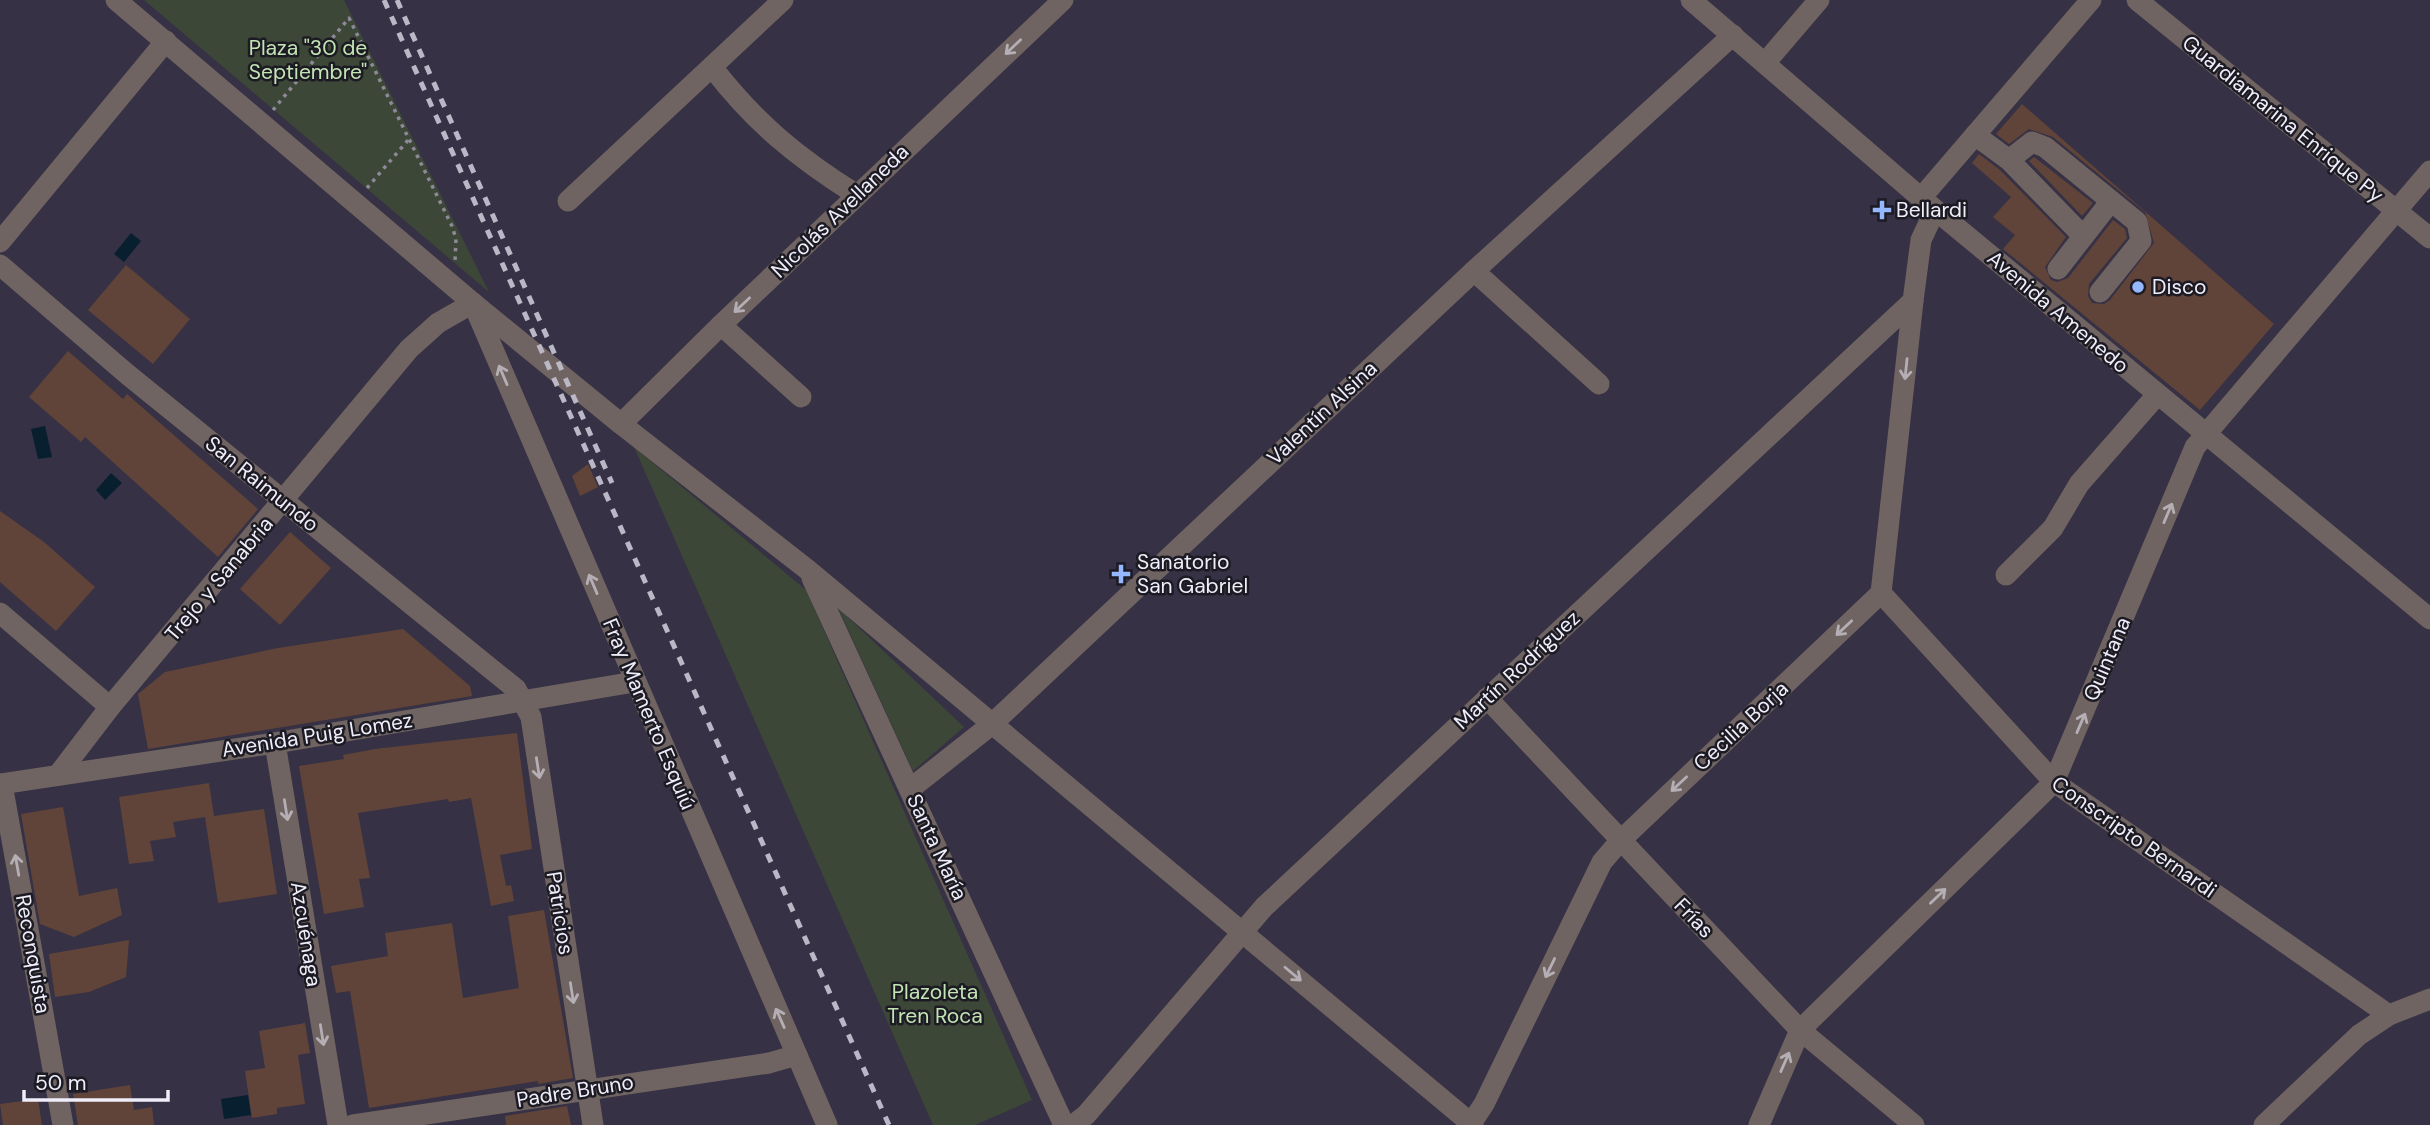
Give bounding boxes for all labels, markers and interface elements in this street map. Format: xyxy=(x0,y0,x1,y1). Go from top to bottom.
street label: Guardiamarina Enrique Py xyxy=(2176,29,2390,209)
park label: Plaza "30 de Septiembre" xyxy=(249,34,367,86)
one-way arrow xyxy=(1004,39,1022,55)
street label: Nicolás Avellaneda xyxy=(765,138,915,284)
place label: Bellardi xyxy=(1896,196,1967,224)
marker: Bellardi xyxy=(1874,202,1890,218)
street label: Avenida Amenedo xyxy=(1981,244,2135,380)
place label: Disco xyxy=(2152,273,2207,301)
marker: Disco xyxy=(2130,279,2146,295)
one-way arrow xyxy=(734,296,751,313)
street label: Valentín Alsina xyxy=(1261,355,1383,471)
one-way arrow xyxy=(1899,357,1912,380)
one-way arrow xyxy=(496,364,509,386)
street label: San Raimundo xyxy=(199,430,325,538)
one-way arrow xyxy=(2162,503,2175,525)
street label: Trejo y Sanabria xyxy=(159,511,279,647)
place label: Sanatorio San Gabriel xyxy=(1137,548,1248,600)
marker: Sanatorio San Gabriel xyxy=(1111,564,1131,584)
one-way arrow xyxy=(585,574,598,595)
street label: Martín Rodríguez xyxy=(1448,604,1586,736)
street label: Quintana xyxy=(2077,613,2137,705)
street label: Fray Mamerto Esquiú xyxy=(596,614,702,814)
one-way arrow xyxy=(1836,620,1853,637)
street label: Cecilia Borja xyxy=(1688,675,1794,777)
street label: Avenida Puig Lomez xyxy=(220,706,414,764)
one-way arrow xyxy=(2075,713,2088,735)
one-way arrow xyxy=(532,756,545,779)
street label: Conscripto Bernardi xyxy=(2046,770,2222,904)
one-way arrow xyxy=(1671,776,1688,793)
street label: Santa María xyxy=(900,789,974,905)
one-way arrow xyxy=(280,798,293,821)
one-way arrow xyxy=(10,854,23,877)
street label: Patricios xyxy=(540,869,580,957)
street label: Azcuénaga xyxy=(284,879,328,989)
one-way arrow xyxy=(1929,888,1947,904)
street label: Reconquista xyxy=(9,892,57,1016)
street label: Frías xyxy=(1668,892,1720,944)
one-way arrow xyxy=(1543,957,1557,978)
one-way arrow xyxy=(1284,967,1302,982)
park label: Plazoleta Tren Roca xyxy=(887,978,983,1030)
one-way arrow xyxy=(566,981,579,1003)
one-way arrow xyxy=(773,1007,786,1029)
one-way arrow xyxy=(316,1023,329,1046)
one-way arrow xyxy=(1779,1052,1792,1073)
scale bar xyxy=(24,1058,168,1102)
street label: Padre Bruno xyxy=(514,1068,636,1114)
text: 50 m xyxy=(35,1069,86,1097)

